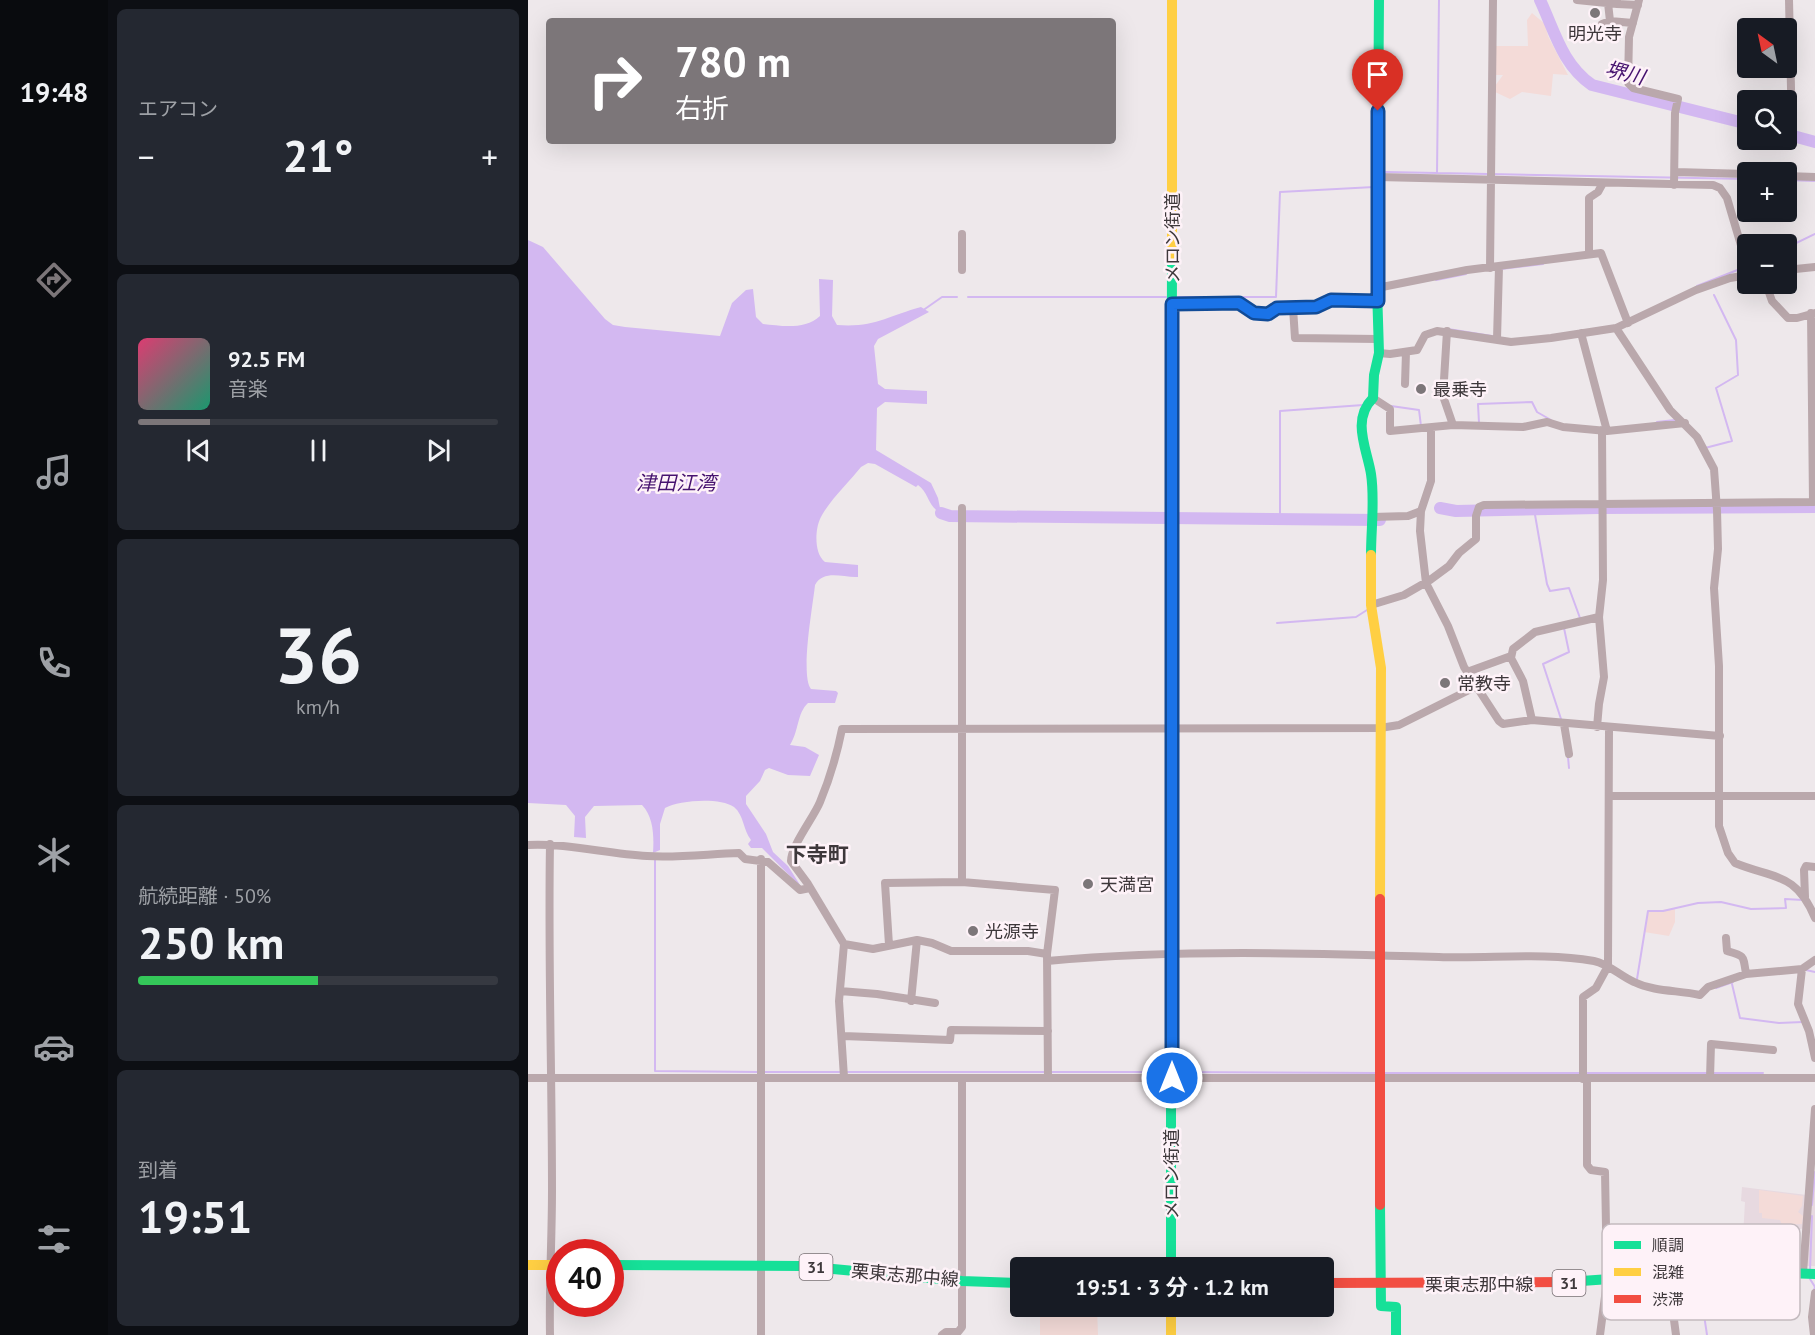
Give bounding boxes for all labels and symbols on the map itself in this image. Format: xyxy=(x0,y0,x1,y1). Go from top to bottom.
marker: 明光寺 xyxy=(1588,6,1602,20)
north arrow xyxy=(1737,18,1797,78)
place label: 明光寺 xyxy=(1568,22,1622,45)
pin xyxy=(1352,49,1403,111)
water label: 堺川 xyxy=(1602,56,1649,91)
street label: メロン街道 xyxy=(1161,193,1184,283)
place label: 最乗寺 xyxy=(1433,378,1487,401)
marker: 最乗寺 xyxy=(1414,382,1428,396)
water label: 津田江湾 xyxy=(636,470,719,496)
place label: 常教寺 xyxy=(1457,672,1511,695)
marker: 常教寺 xyxy=(1438,676,1452,690)
district label: 下寺町 xyxy=(786,841,849,868)
place label: 天満宮 xyxy=(1100,873,1154,896)
marker: 天満宮 xyxy=(1081,877,1095,891)
place label: 光源寺 xyxy=(985,920,1039,943)
marker: 光源寺 xyxy=(966,924,980,938)
position arrow xyxy=(1140,1046,1204,1110)
street label: メロン街道 xyxy=(1160,1129,1183,1219)
legend xyxy=(1602,1224,1800,1320)
text: 順調 xyxy=(1652,1235,1684,1255)
speed limit sign: 40 xyxy=(546,1239,624,1317)
road number: 31 xyxy=(800,1254,832,1280)
street label: 栗東志那中線 xyxy=(850,1259,960,1291)
text: 混雑 xyxy=(1652,1262,1684,1282)
road number: 31 xyxy=(1552,1270,1586,1296)
street label: 栗東志那中線 xyxy=(1425,1273,1533,1296)
text: 渋滞 xyxy=(1652,1289,1684,1309)

